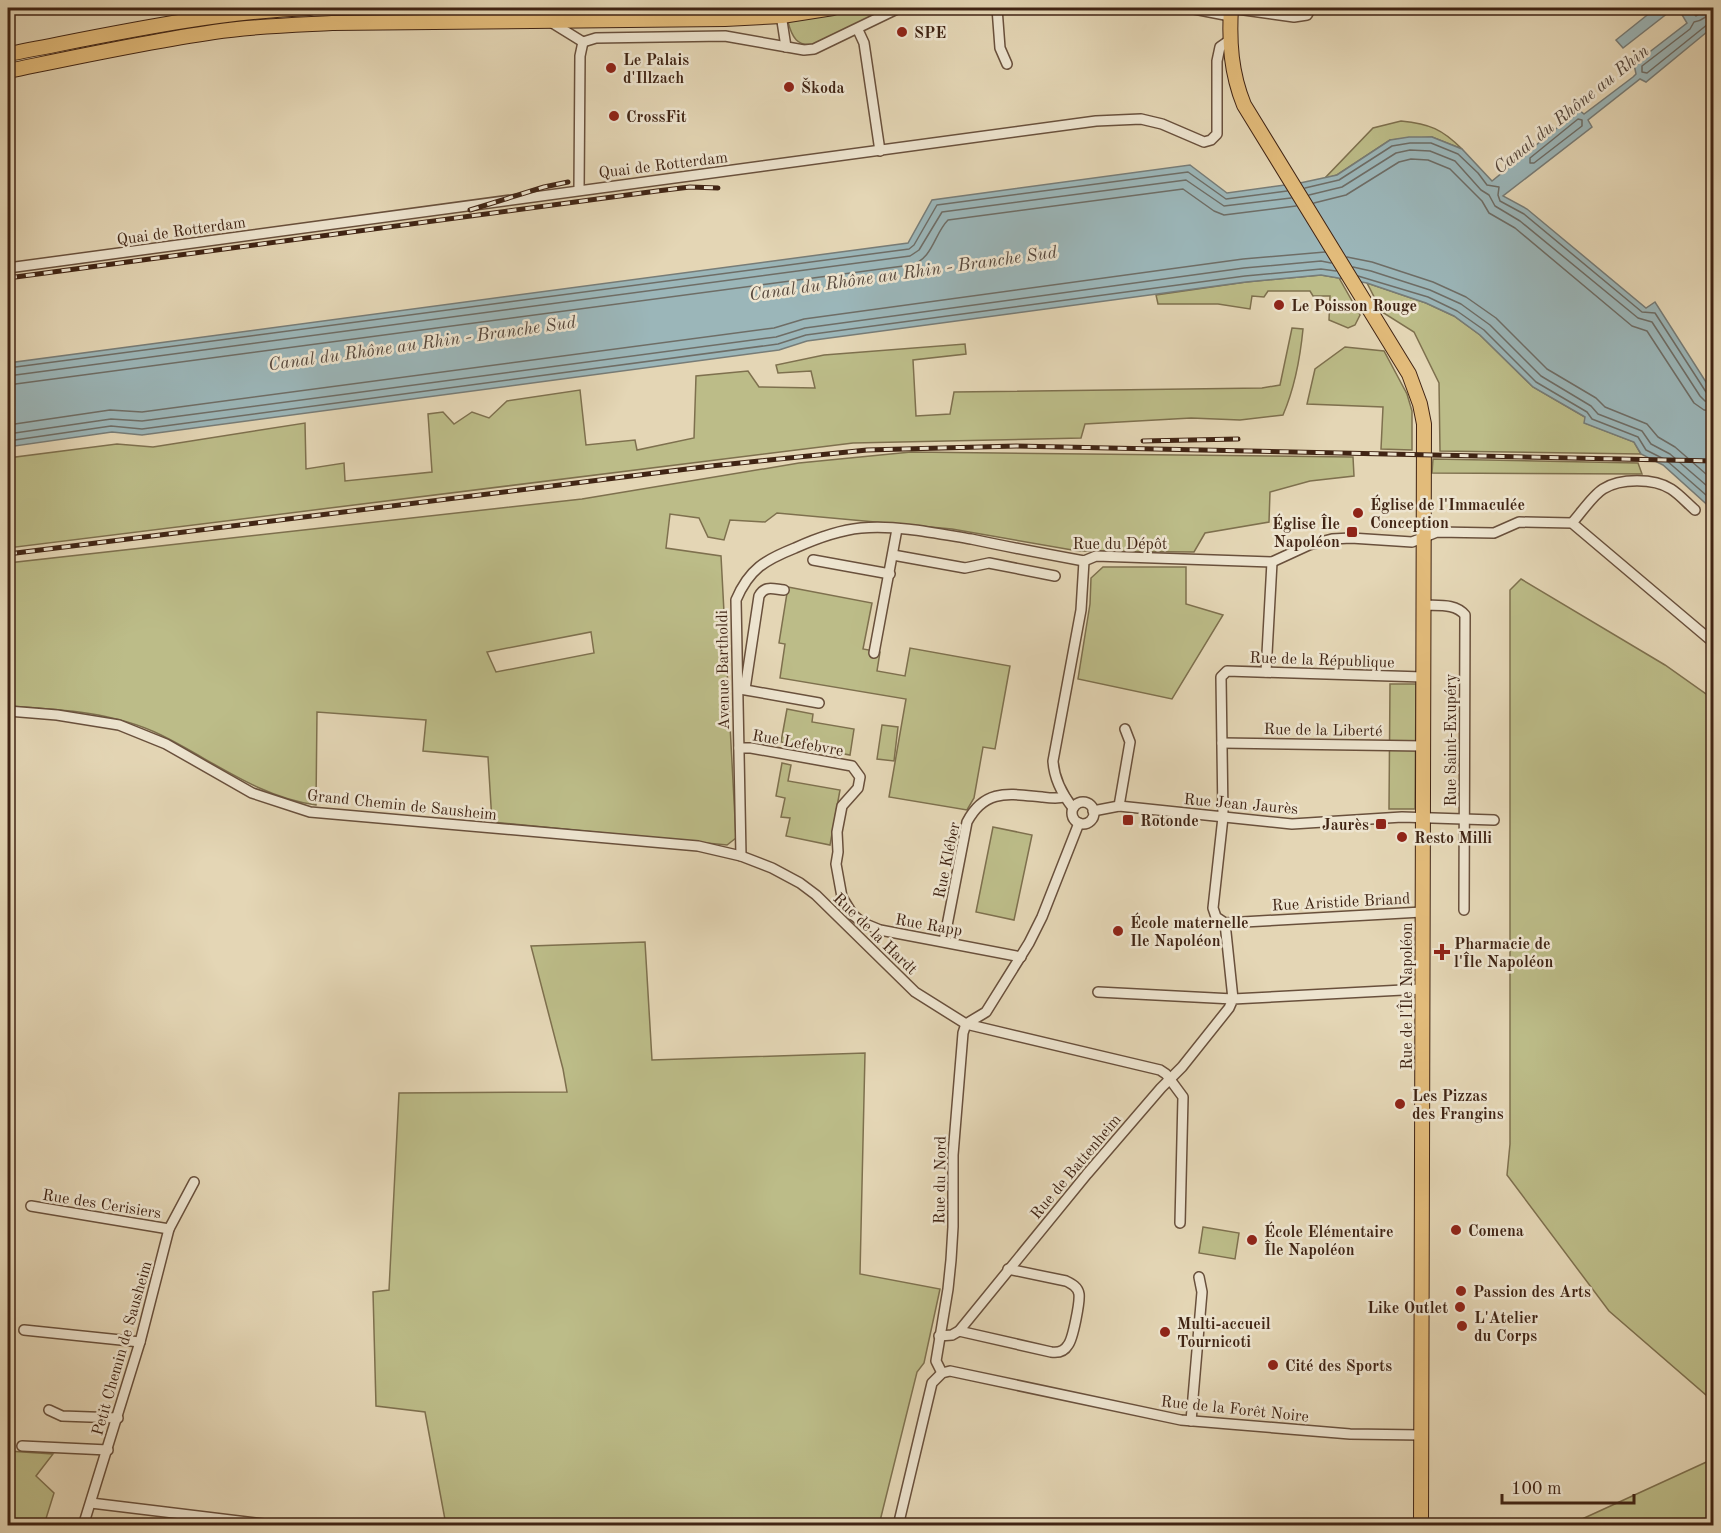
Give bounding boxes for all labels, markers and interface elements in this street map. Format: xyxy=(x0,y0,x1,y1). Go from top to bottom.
marker: SPE xyxy=(895,25,909,39)
place label: SPE xyxy=(914,26,946,42)
water label: Canal du Rhône au Rhin xyxy=(1491,42,1652,178)
place label: Le Palais d'Illzach xyxy=(623,53,689,87)
marker: Le Palais d'Illzach xyxy=(604,61,618,75)
place label: Škoda xyxy=(801,77,845,97)
marker: Škoda xyxy=(782,80,796,94)
marker: CrossFit xyxy=(607,109,621,123)
place label: CrossFit xyxy=(626,110,687,126)
street label: Quai de Rotterdam xyxy=(598,150,729,182)
street label: Quai de Rotterdam xyxy=(116,215,247,249)
water label: Canal du Rhône au Rhin - Branche Sud xyxy=(748,243,1059,305)
marker: Le Poisson Rouge xyxy=(1272,298,1286,312)
place label: Le Poisson Rouge xyxy=(1291,299,1417,315)
water label: Canal du Rhône au Rhin - Branche Sud xyxy=(267,313,578,375)
place label: Église de l'Immaculée Conception xyxy=(1370,494,1525,532)
marker: Église de l'Immaculée Conception xyxy=(1351,506,1365,520)
place label: Église Île Napoléon xyxy=(1272,513,1340,551)
marker: Église Île Napoléon xyxy=(1345,525,1359,539)
street label: Rue du Dépôt xyxy=(1073,537,1168,553)
street label: Avenue Bartholdi xyxy=(715,610,733,730)
street label: Rue de la République xyxy=(1249,650,1395,672)
street label: Rue Saint-Exupéry xyxy=(1444,673,1460,806)
street label: Rue de la Liberté xyxy=(1263,722,1383,740)
street label: Rue Lefebvre xyxy=(751,728,845,760)
street label: Grand Chemin de Sausheim xyxy=(306,788,498,824)
street label: Rue Jean Jaurès xyxy=(1183,792,1299,818)
marker: Rotonde xyxy=(1121,813,1135,827)
place label: Rotonde xyxy=(1140,814,1199,830)
marker: Jaurès xyxy=(1374,817,1388,831)
place label: Jaurès xyxy=(1322,818,1369,834)
street label: Rue Kléber xyxy=(932,820,964,900)
marker: Resto Milli xyxy=(1395,830,1409,844)
place label: Resto Milli xyxy=(1414,831,1492,847)
street label: Rue de la Hardt xyxy=(830,891,920,979)
street label: Rue Aristide Briand xyxy=(1271,891,1411,915)
street label: Rue Rapp xyxy=(894,912,963,940)
place label: École maternelle Ile Napoléon xyxy=(1130,912,1249,950)
street label: Rue de l'Île Napoléon xyxy=(1396,922,1416,1070)
marker: École maternelle Ile Napoléon xyxy=(1111,924,1125,938)
place label: Pharmacie de l'Île Napoléon xyxy=(1454,937,1553,971)
marker: Pharmacie de l'Île Napoléon xyxy=(1435,945,1449,959)
place label: Les Pizzas des Frangins xyxy=(1412,1089,1504,1123)
marker: Les Pizzas des Frangins xyxy=(1393,1097,1407,1111)
street label: Rue de Battenheim xyxy=(1028,1112,1125,1223)
street label: Rue du Nord xyxy=(932,1136,950,1224)
street label: Rue des Cerisiers xyxy=(41,1188,162,1222)
place label: École Elémentaire Île Napoléon xyxy=(1264,1221,1394,1259)
marker: Comena xyxy=(1449,1223,1463,1237)
place label: Comena xyxy=(1468,1224,1524,1240)
marker: École Elémentaire Île Napoléon xyxy=(1245,1233,1259,1247)
street label: Petit Chemin de Sausheim xyxy=(90,1259,156,1438)
marker: Passion des Arts xyxy=(1454,1284,1468,1298)
place label: Passion des Arts xyxy=(1473,1285,1591,1301)
marker: Like Outlet xyxy=(1453,1300,1467,1314)
place label: Like Outlet xyxy=(1367,1301,1448,1317)
place label: L'Atelier du Corps xyxy=(1474,1311,1538,1345)
place label: Multi-accueil Tournicoti xyxy=(1177,1317,1271,1351)
marker: L'Atelier du Corps xyxy=(1455,1319,1469,1333)
marker: Multi-accueil Tournicoti xyxy=(1158,1325,1172,1339)
marker: Cité des Sports xyxy=(1266,1358,1280,1372)
place label: Cité des Sports xyxy=(1285,1359,1392,1375)
street label: Rue de la Forêt Noire xyxy=(1160,1394,1310,1426)
scale bar xyxy=(1502,1467,1634,1505)
text: 100 m xyxy=(1511,1480,1562,1498)

